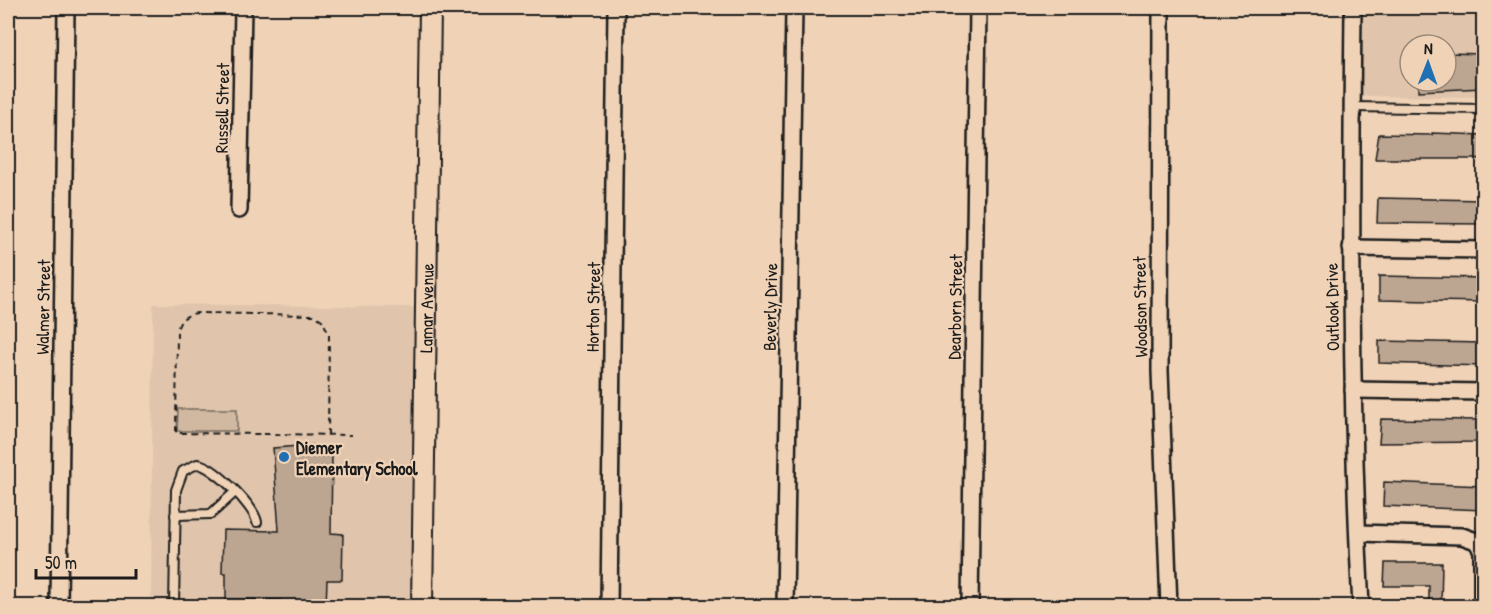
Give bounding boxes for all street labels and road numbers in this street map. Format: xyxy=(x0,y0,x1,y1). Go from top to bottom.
street label: Russell Street xyxy=(209,62,235,153)
street label: Dearborn Street xyxy=(942,253,968,360)
street label: Woodson Street xyxy=(1127,255,1153,358)
street label: Walmer Street xyxy=(30,258,56,355)
street label: Horton Street xyxy=(580,261,606,352)
street label: Lamar Avenue xyxy=(413,263,439,353)
street label: Beverly Drive xyxy=(757,263,783,351)
street label: Outlook Drive xyxy=(1319,263,1345,351)

